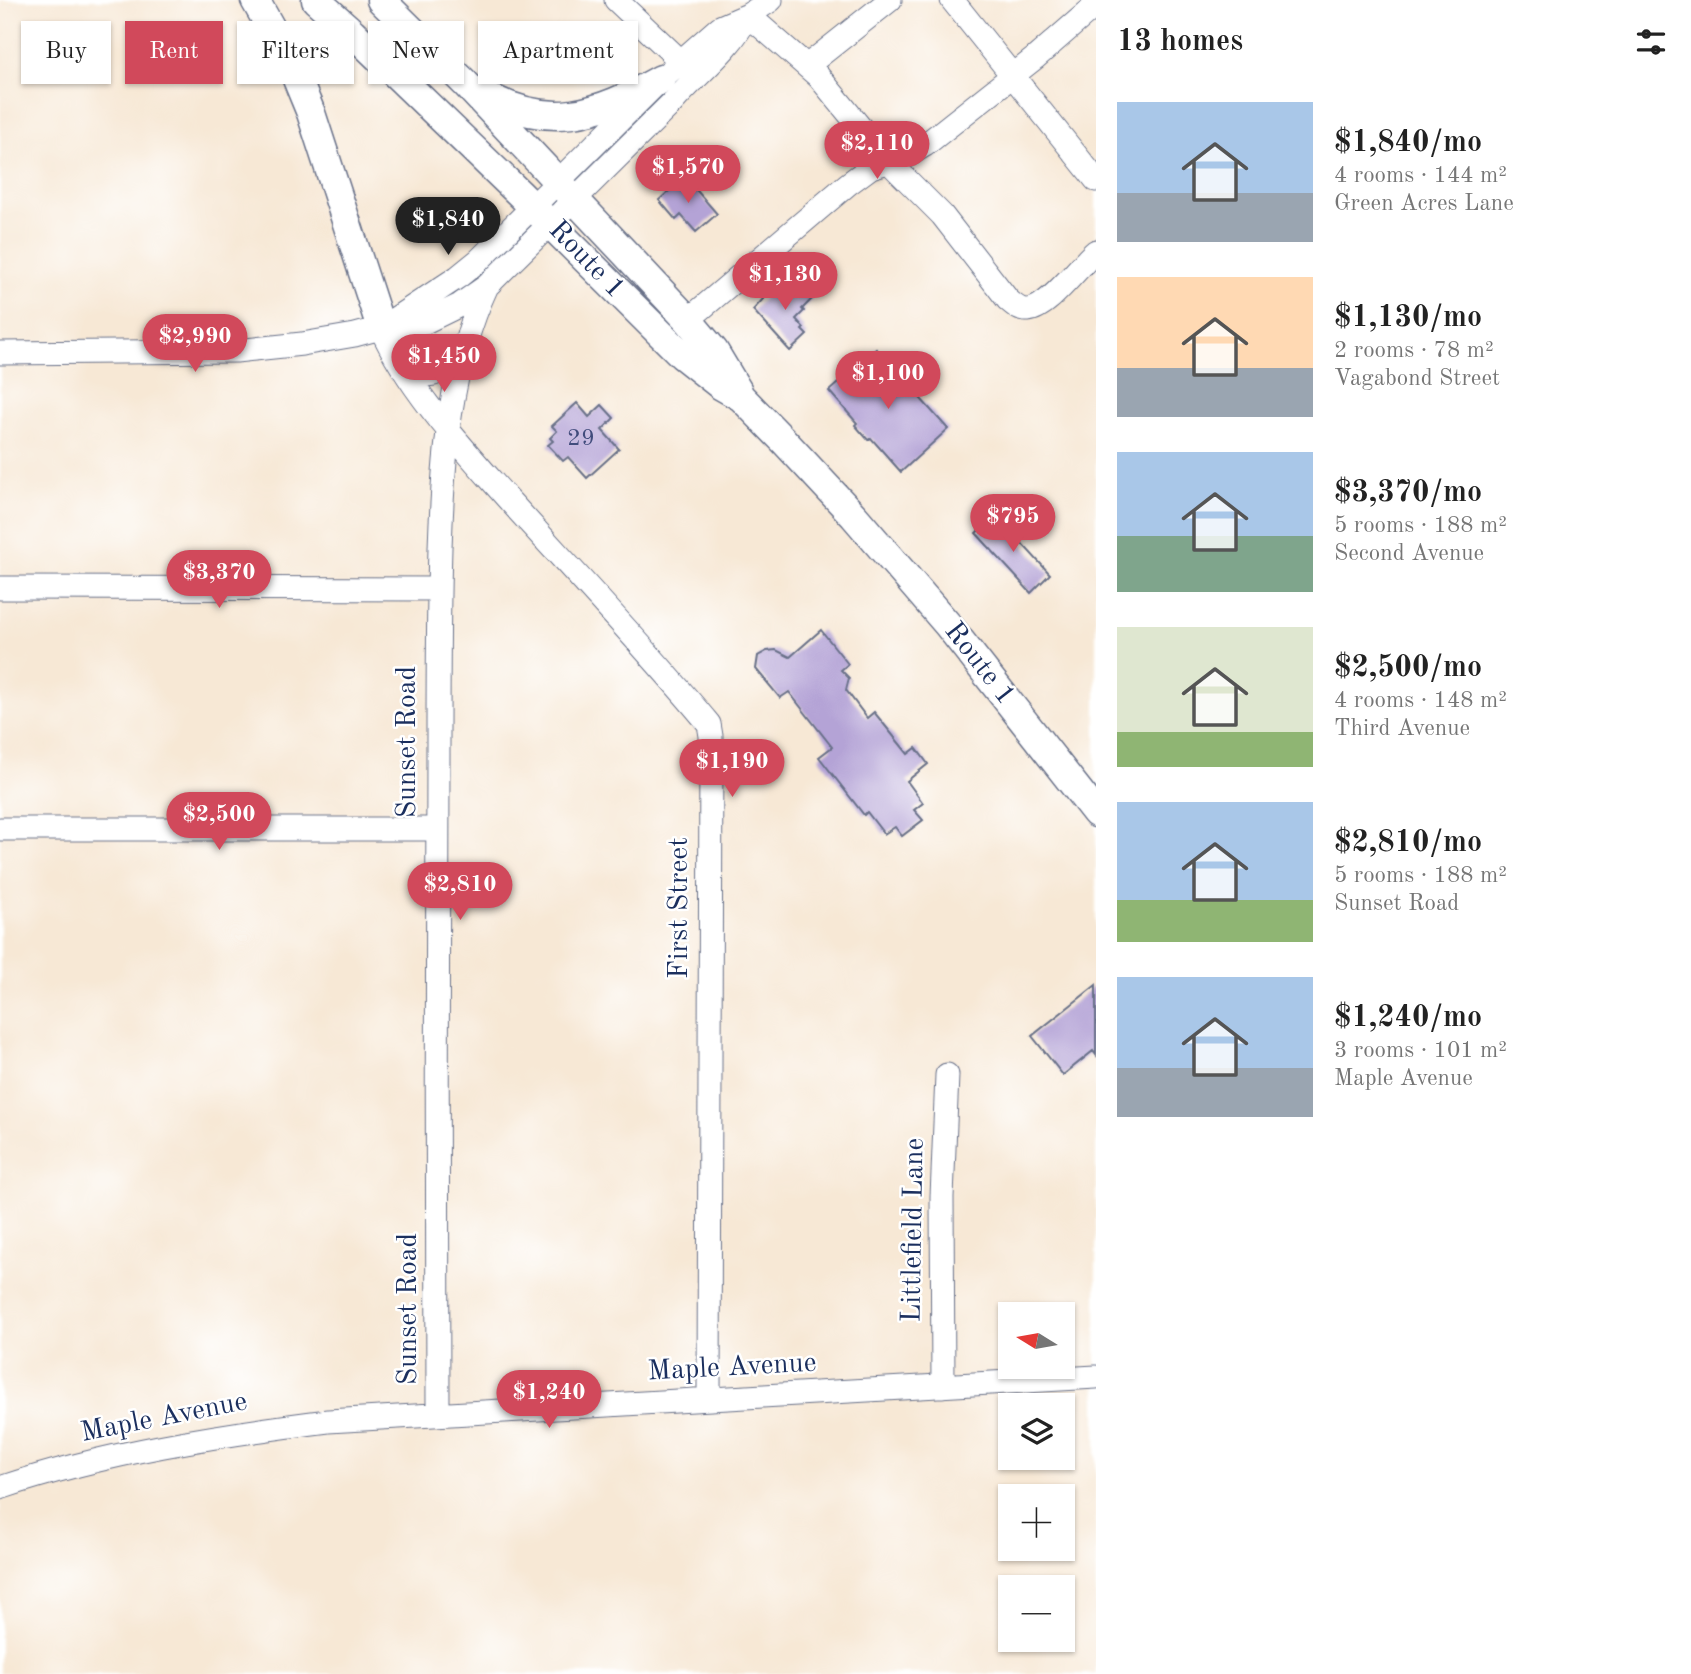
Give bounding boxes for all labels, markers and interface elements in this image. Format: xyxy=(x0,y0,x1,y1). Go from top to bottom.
chip: Buy xyxy=(21,21,111,84)
chip: Rent xyxy=(125,21,223,84)
chip: Filters xyxy=(237,21,354,84)
chip: New xyxy=(368,21,464,84)
chip: Apartment xyxy=(478,21,638,84)
icon: filters xyxy=(1632,23,1670,61)
text: 13 homes xyxy=(1117,27,1243,57)
pin: $2,110 xyxy=(820,122,934,181)
text: $1,840/mo xyxy=(1334,128,1482,158)
icon: home xyxy=(1173,130,1257,214)
text: $2,110 xyxy=(840,132,914,155)
pin: $1,570 xyxy=(631,146,745,205)
text: $1,570 xyxy=(651,156,725,179)
text: 4 rooms · 144 m² xyxy=(1334,164,1507,187)
text: Green Acres Lane xyxy=(1334,192,1514,215)
pin: $1,840 xyxy=(391,198,505,257)
text: $1,840 xyxy=(411,208,485,231)
street label: Route 1 xyxy=(543,216,629,304)
pin: $1,130 xyxy=(728,252,842,312)
text: $1,130 xyxy=(748,263,822,286)
text: $1,130/mo xyxy=(1334,303,1482,333)
icon: home xyxy=(1173,305,1257,389)
pin: $2,990 xyxy=(138,314,252,374)
text: $2,990 xyxy=(158,325,232,348)
pin: $1,450 xyxy=(387,334,501,394)
text: 2 rooms · 78 m² xyxy=(1334,339,1494,362)
text: $1,450 xyxy=(407,345,481,368)
pin: $1,100 xyxy=(831,352,945,411)
text: $1,100 xyxy=(851,362,925,385)
text: Vagabond Street xyxy=(1334,367,1500,390)
house number: 29 xyxy=(567,427,595,451)
text: $3,370/mo xyxy=(1334,478,1482,508)
icon: home xyxy=(1173,480,1257,564)
pin: $795 xyxy=(972,494,1054,554)
text: $795 xyxy=(986,505,1040,528)
text: 5 rooms · 188 m² xyxy=(1334,514,1507,537)
text: Second Avenue xyxy=(1334,542,1484,565)
pin: $3,370 xyxy=(162,550,276,610)
text: $3,370 xyxy=(182,561,256,584)
street label: Route 1 xyxy=(939,618,1019,710)
text: $2,500/mo xyxy=(1334,653,1482,683)
icon: home xyxy=(1173,655,1257,739)
street label: Sunset Road xyxy=(394,666,422,818)
text: 4 rooms · 148 m² xyxy=(1334,689,1507,712)
text: Third Avenue xyxy=(1334,717,1470,740)
pin: $1,190 xyxy=(675,740,789,799)
text: $1,190 xyxy=(695,750,769,773)
pin: $2,500 xyxy=(162,792,276,852)
text: $2,500 xyxy=(182,803,256,826)
text: $2,810/mo xyxy=(1334,828,1482,858)
icon: home xyxy=(1173,830,1257,914)
street label: First Street xyxy=(666,837,694,979)
pin: $2,810 xyxy=(403,862,517,922)
text: 5 rooms · 188 m² xyxy=(1334,864,1507,887)
text: $2,810 xyxy=(423,873,497,896)
text: Sunset Road xyxy=(1334,892,1459,915)
text: $1,240/mo xyxy=(1334,1003,1482,1033)
icon: home xyxy=(1173,1005,1257,1089)
text: 3 rooms · 101 m² xyxy=(1334,1039,1507,1062)
text: Maple Avenue xyxy=(1334,1067,1473,1090)
street label: Littlefield Lane xyxy=(898,1137,930,1323)
street label: Sunset Road xyxy=(395,1233,423,1385)
north arrow xyxy=(998,1302,1074,1379)
map controls xyxy=(998,1302,1075,1652)
street label: Maple Avenue xyxy=(647,1350,817,1386)
pin: $1,240 xyxy=(492,1370,606,1430)
text: $1,240 xyxy=(512,1381,586,1404)
street label: Maple Avenue xyxy=(78,1388,250,1448)
button: layers xyxy=(998,1393,1075,1470)
button: + xyxy=(998,1484,1075,1561)
button: − xyxy=(998,1575,1075,1652)

